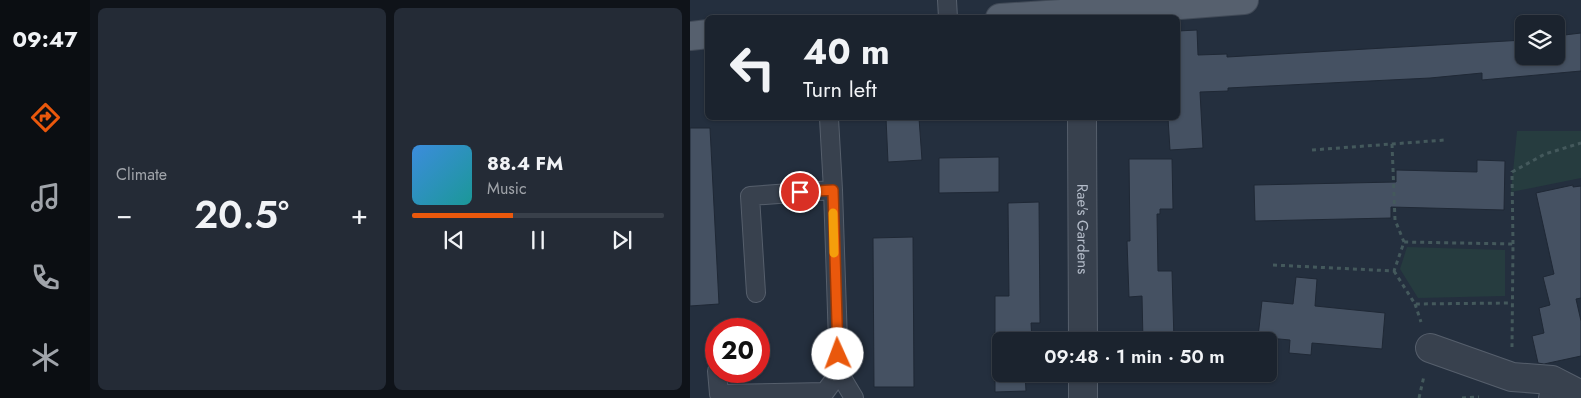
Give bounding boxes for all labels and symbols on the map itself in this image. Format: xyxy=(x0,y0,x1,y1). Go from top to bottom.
pin xyxy=(779,171,821,213)
street label: Rae's Gardens xyxy=(1071,184,1094,274)
speed limit sign: 20 xyxy=(705,318,770,383)
position arrow xyxy=(811,327,863,379)

